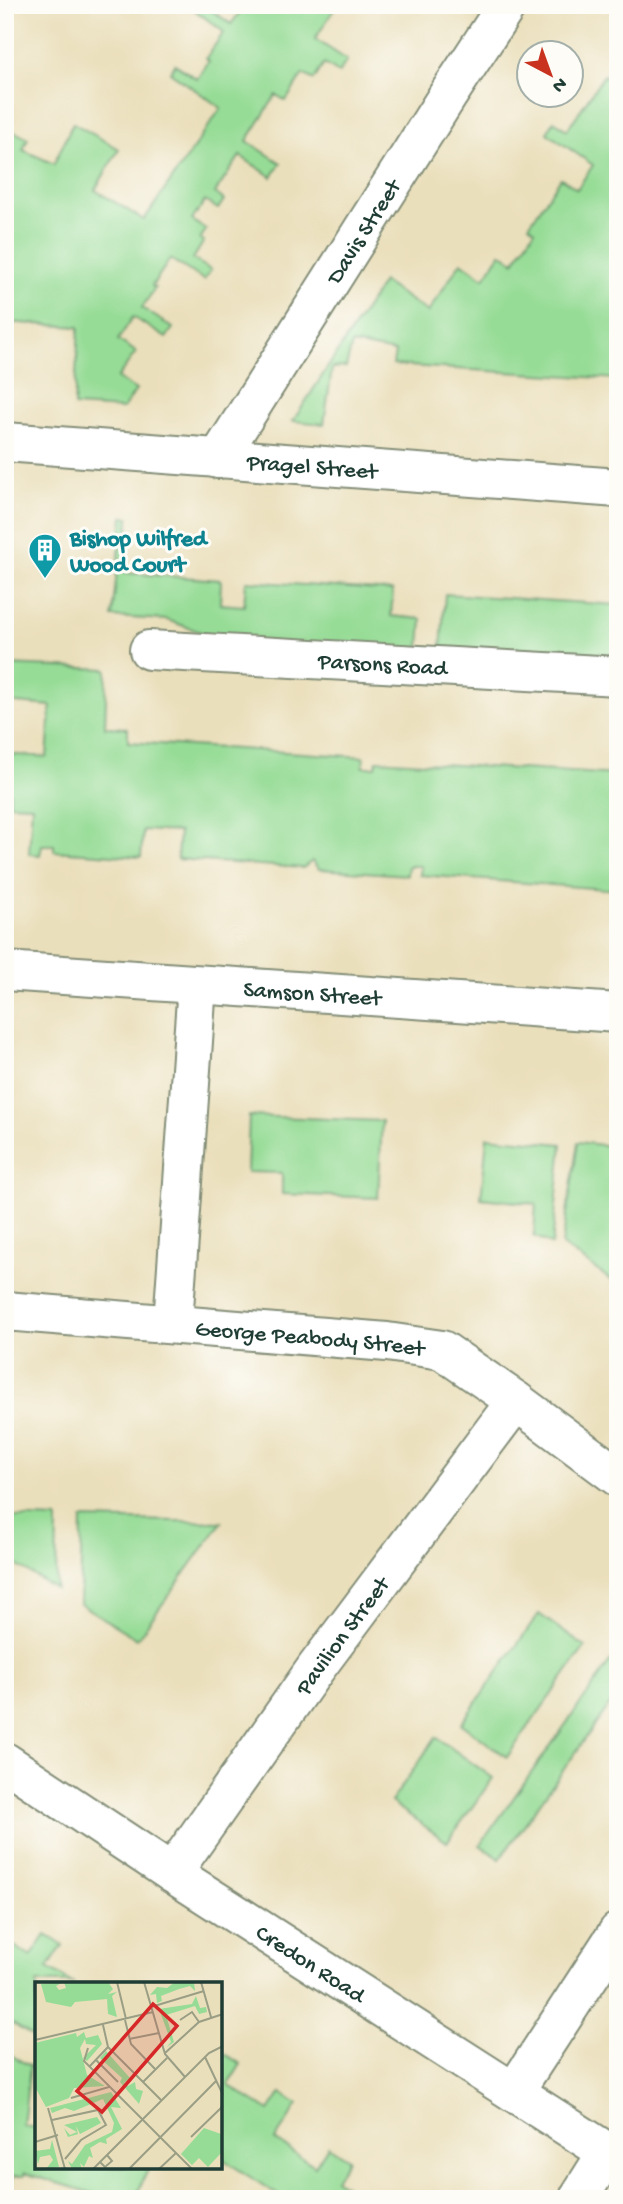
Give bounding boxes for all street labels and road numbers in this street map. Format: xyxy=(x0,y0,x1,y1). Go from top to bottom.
street label: Davis Street xyxy=(321,174,409,291)
street label: Pragel Street xyxy=(245,450,380,487)
street label: Parsons Road xyxy=(316,649,449,684)
street label: Samson Street xyxy=(242,977,383,1014)
street label: George Peabody Street xyxy=(194,1316,427,1364)
street label: Pavilion Street xyxy=(291,1571,398,1702)
street label: Credon Road xyxy=(250,1920,370,2011)

